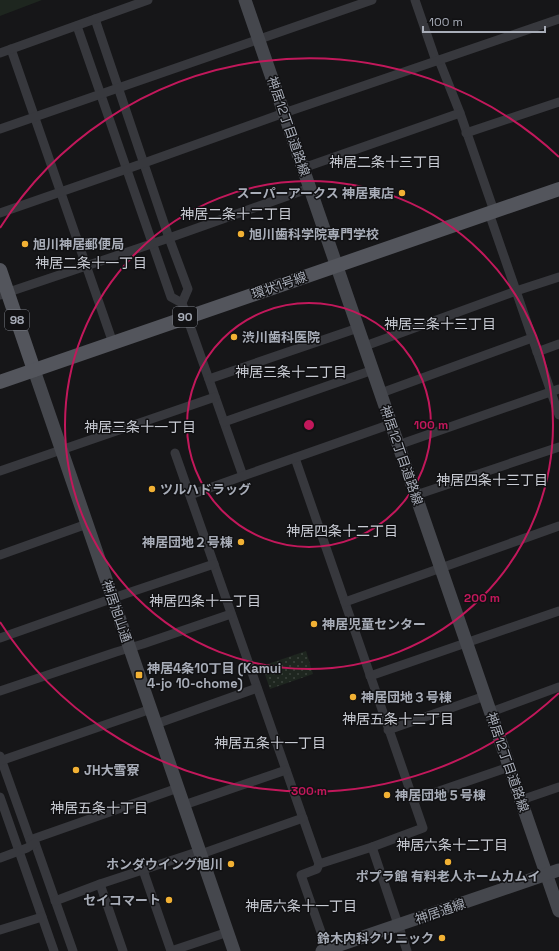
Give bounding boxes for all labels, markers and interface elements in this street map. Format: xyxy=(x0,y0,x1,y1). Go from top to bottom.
scale bar xyxy=(423,8,545,34)
text: 100 m xyxy=(429,14,463,30)
street label: 神居12丁目道路線 xyxy=(264,74,314,178)
district label: 神居二条十三丁目 xyxy=(329,153,441,171)
place label: スーパーアークス 神居東店 xyxy=(237,185,394,202)
marker: スーパーアークス 神居東店 xyxy=(397,188,407,198)
district label: 神居二条十二丁目 xyxy=(180,205,292,223)
place label: 旭川歯科学院専門学校 xyxy=(249,226,379,243)
marker: 旭川歯科学院専門学校 xyxy=(236,229,246,239)
place label: 旭川神居郵便局 xyxy=(33,236,124,253)
marker: 旭川神居郵便局 xyxy=(20,239,30,249)
district label: 神居二条十一丁目 xyxy=(35,254,147,272)
street label: 環状1号線 xyxy=(249,268,309,303)
road number: 90 xyxy=(173,307,197,327)
road number: 98 xyxy=(5,310,29,330)
district label: 神居三条十三丁目 xyxy=(384,315,496,333)
place label: 渋川歯科医院 xyxy=(242,329,320,346)
marker: 渋川歯科医院 xyxy=(229,332,239,342)
district label: 神居三条十二丁目 xyxy=(235,363,347,381)
street label: 神居12丁目道路線 xyxy=(377,403,427,507)
text: 100 m xyxy=(414,417,448,433)
district label: 神居三条十一丁目 xyxy=(84,418,196,436)
centre of rings xyxy=(302,418,316,432)
district label: 神居四条十三丁目 xyxy=(436,471,548,489)
place label: ツルハドラッグ xyxy=(160,481,251,498)
marker: ツルハドラッグ xyxy=(147,484,157,494)
district label: 神居四条十二丁目 xyxy=(286,522,398,540)
place label: 神居団地２号棟 xyxy=(142,534,233,551)
marker: 神居団地２号棟 xyxy=(236,537,246,547)
street label: 神居旭山通 xyxy=(98,578,135,645)
text: 200 m xyxy=(464,590,500,606)
district label: 神居四条十一丁目 xyxy=(149,592,261,610)
place label: 神居児童センター xyxy=(322,616,426,633)
marker: 神居児童センター xyxy=(309,619,319,629)
place label: 神居4条10丁目 (Kamui 4-jo 10-chome) xyxy=(147,660,281,692)
marker: 神居4条10丁目 (Kamui 4-jo 10-chome) xyxy=(134,670,144,680)
place label: 神居団地３号棟 xyxy=(361,689,452,706)
marker: 神居団地３号棟 xyxy=(348,692,358,702)
district label: 神居五条十二丁目 xyxy=(342,710,454,728)
street label: 神居12丁目道路線 xyxy=(483,710,533,814)
district label: 神居五条十一丁目 xyxy=(214,734,326,752)
place label: JH大雪寮 xyxy=(84,762,139,779)
marker: JH大雪寮 xyxy=(71,765,81,775)
text: 300 m xyxy=(291,783,327,799)
place label: 神居団地５号棟 xyxy=(395,787,486,804)
marker: 神居団地５号棟 xyxy=(382,790,392,800)
district label: 神居五条十丁目 xyxy=(50,799,148,817)
district label: 神居六条十二丁目 xyxy=(396,836,508,854)
place label: ホンダウイング旭川 xyxy=(106,856,223,873)
marker: ポプラ館 有料老人ホームカムイ xyxy=(443,857,453,867)
marker: ホンダウイング旭川 xyxy=(226,859,236,869)
place label: ポプラ館 有料老人ホームカムイ xyxy=(356,868,540,885)
place label: セイコマート xyxy=(83,892,161,909)
marker: セイコマート xyxy=(164,895,174,905)
street label: 神居通線 xyxy=(413,895,468,928)
district label: 神居六条十一丁目 xyxy=(245,897,357,915)
place label: 鈴木内科クリニック xyxy=(317,930,434,947)
marker: 鈴木内科クリニック xyxy=(437,933,447,943)

